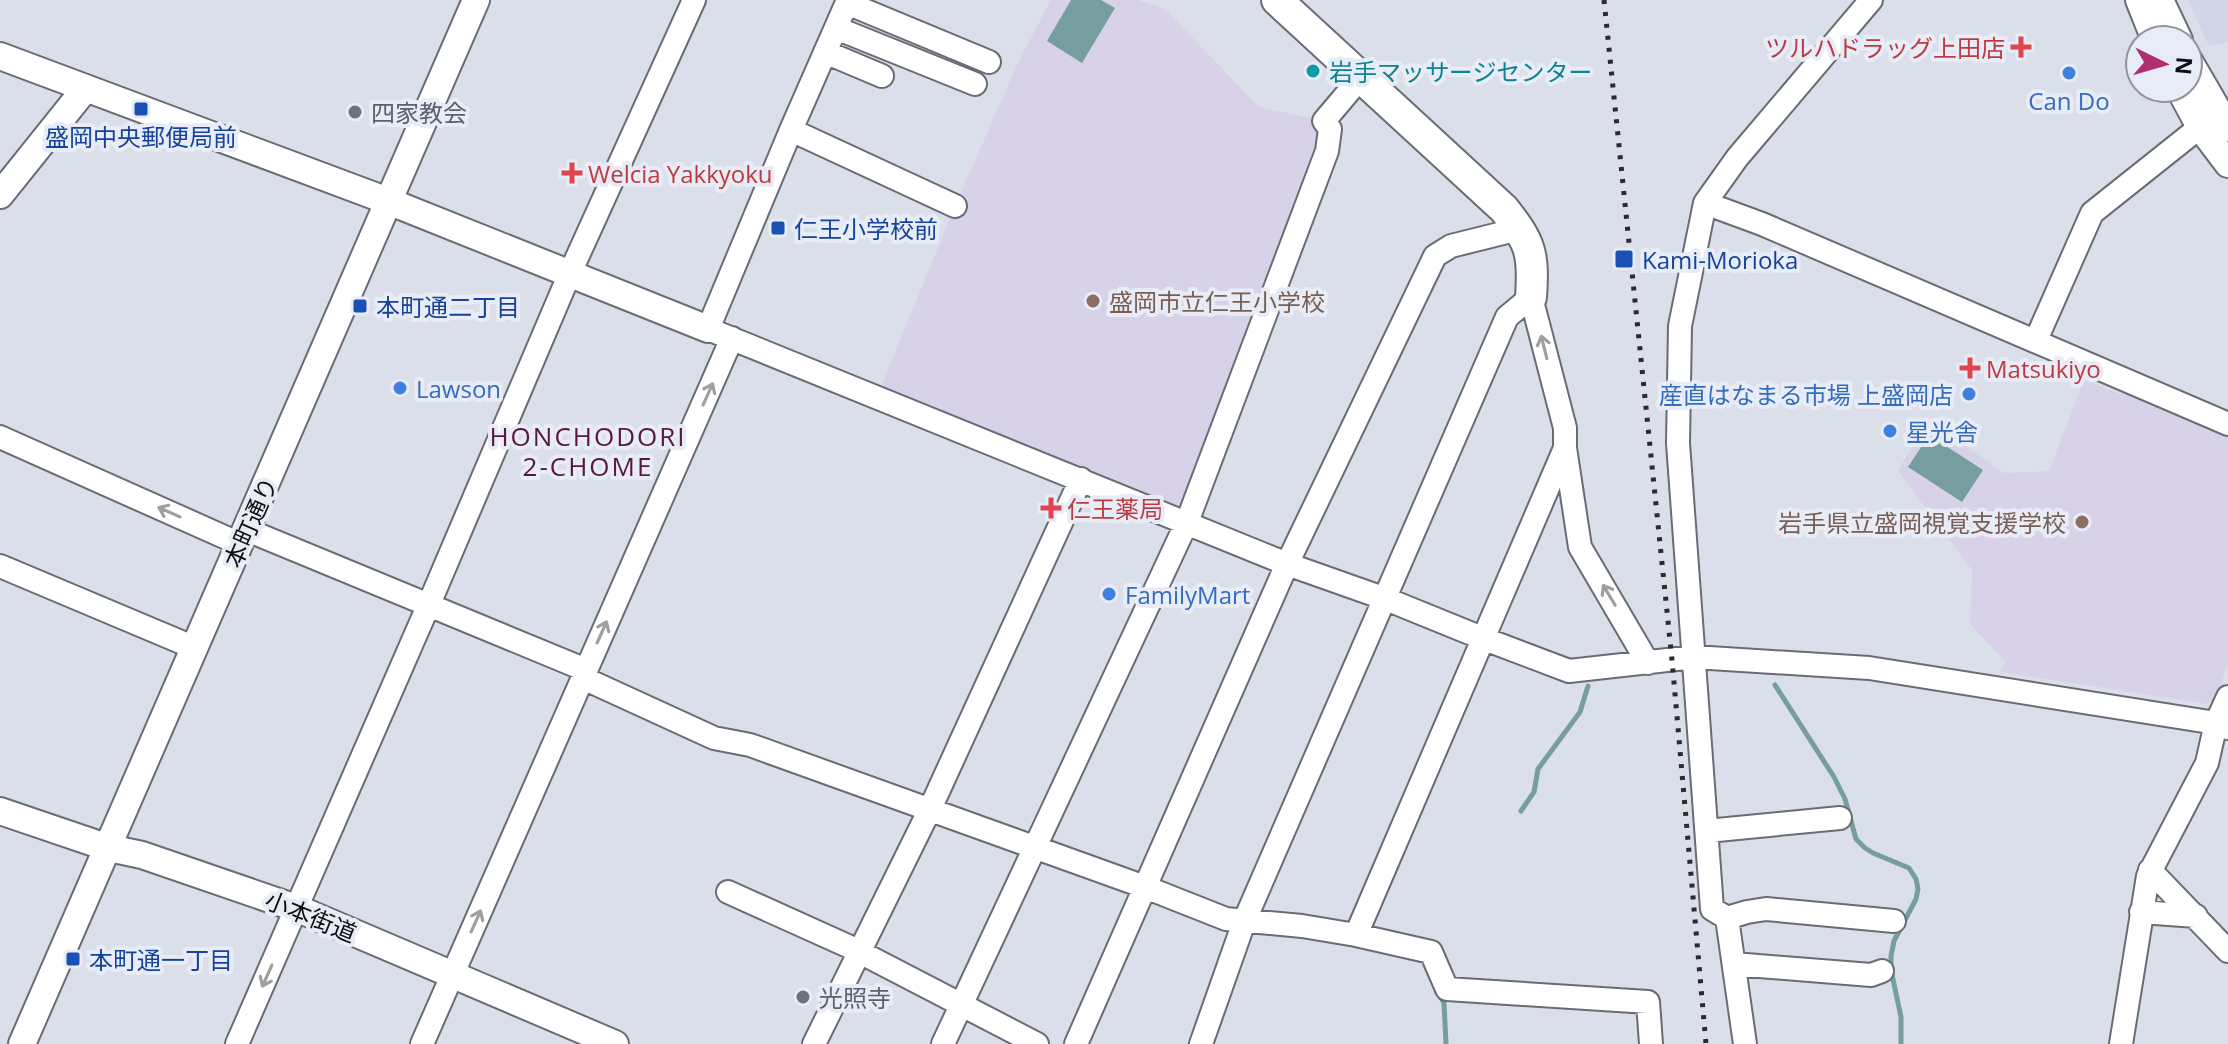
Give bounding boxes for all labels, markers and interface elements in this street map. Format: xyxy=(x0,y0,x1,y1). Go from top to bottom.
north arrow xyxy=(2124,24,2204,104)
place label: ツルハドラッグ上田店 xyxy=(1765,31,2005,64)
marker: ツルハドラッグ上田店 xyxy=(2012,38,2030,56)
place label: 岩手マッサージセンター xyxy=(1329,55,1593,88)
text: N xyxy=(2169,56,2201,76)
marker: 岩手マッサージセンター xyxy=(1304,62,1322,80)
marker: Can Do xyxy=(2060,64,2078,82)
place label: Can Do xyxy=(2028,84,2110,117)
place label: 四家教会 xyxy=(371,96,467,129)
marker: 盛岡中央郵便局前 xyxy=(132,100,150,118)
marker: 四家教会 xyxy=(346,103,364,121)
place label: 盛岡中央郵便局前 xyxy=(45,120,237,153)
place label: Welcia Yakkyoku xyxy=(588,157,773,190)
marker: Welcia Yakkyoku xyxy=(563,164,581,182)
place label: 仁王小学校前 xyxy=(794,212,938,245)
marker: 仁王小学校前 xyxy=(769,219,787,237)
place label: Kami-Morioka xyxy=(1642,243,1798,276)
marker: Kami-Morioka xyxy=(1613,248,1635,270)
place label: 盛岡市立仁王小学校 xyxy=(1109,285,1325,318)
place label: 本町通二丁目 xyxy=(376,290,520,323)
marker: 盛岡市立仁王小学校 xyxy=(1084,292,1102,310)
marker: 本町通二丁目 xyxy=(351,297,369,315)
one-way arrow xyxy=(1536,335,1551,360)
place label: Matsukiyo xyxy=(1986,352,2101,385)
marker: Matsukiyo xyxy=(1961,359,1979,377)
place label: Lawson xyxy=(416,372,501,405)
place label: 産直はなまる市場 上盛岡店 xyxy=(1659,378,1953,411)
marker: Lawson xyxy=(391,379,409,397)
one-way arrow xyxy=(701,382,716,407)
marker: 産直はなまる市場 上盛岡店 xyxy=(1960,385,1978,403)
place label: 星光舎 xyxy=(1906,415,1978,448)
district label: HONCHODORI 2-CHOME xyxy=(489,418,687,484)
marker: 星光舎 xyxy=(1881,422,1899,440)
street label: 本町通り xyxy=(215,471,285,573)
place label: 仁王薬局 xyxy=(1067,492,1163,525)
marker: 仁王薬局 xyxy=(1042,499,1060,517)
one-way arrow xyxy=(157,504,181,519)
place label: 岩手県立盛岡視覚支援学校 xyxy=(1778,506,2066,539)
marker: 岩手県立盛岡視覚支援学校 xyxy=(2073,513,2091,531)
place label: FamilyMart xyxy=(1125,578,1250,611)
one-way arrow xyxy=(1601,584,1617,607)
marker: FamilyMart xyxy=(1100,585,1118,603)
one-way arrow xyxy=(596,620,611,644)
street label: 小本街道 xyxy=(260,883,362,949)
one-way arrow xyxy=(469,909,484,933)
place label: 本町通一丁目 xyxy=(89,943,233,976)
marker: 本町通一丁目 xyxy=(64,950,82,968)
one-way arrow xyxy=(259,964,274,988)
place label: 光照寺 xyxy=(819,981,891,1014)
marker: 光照寺 xyxy=(794,988,812,1006)

